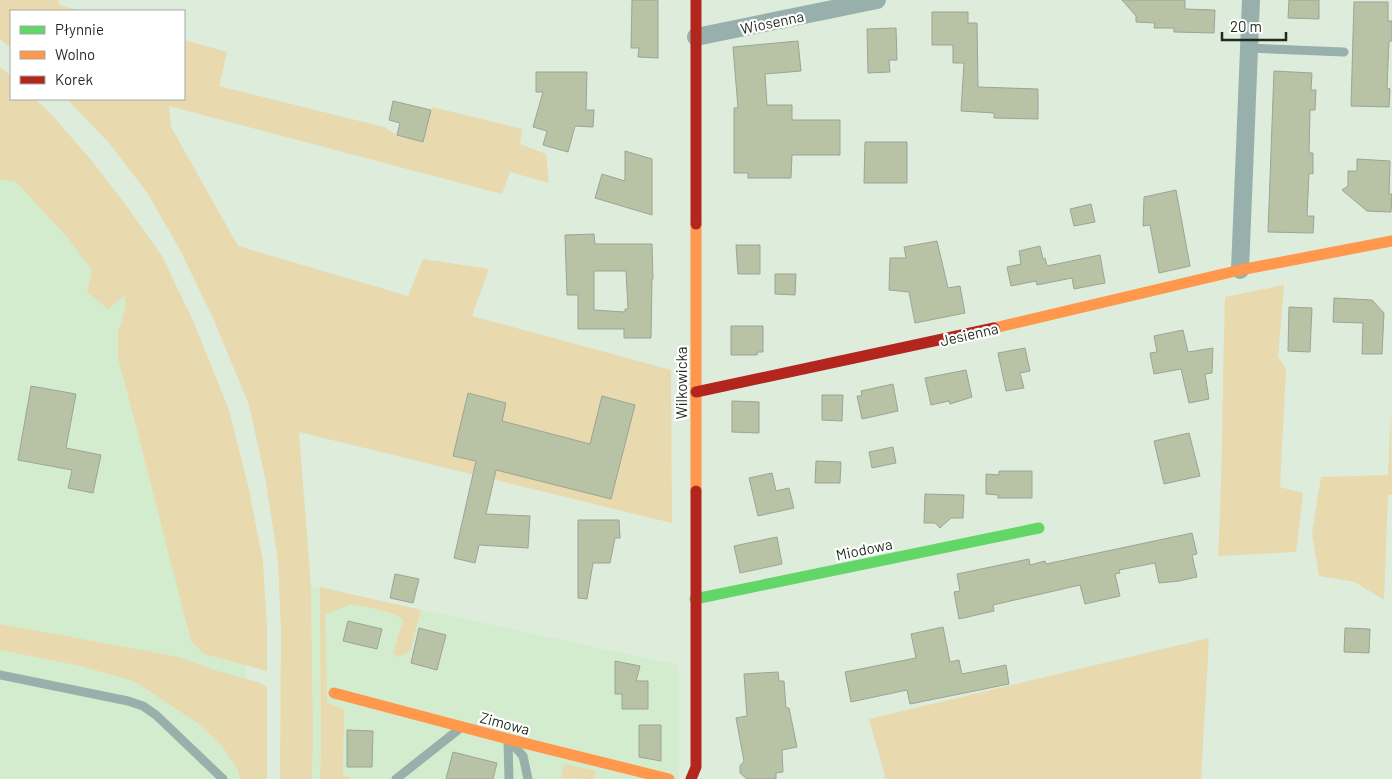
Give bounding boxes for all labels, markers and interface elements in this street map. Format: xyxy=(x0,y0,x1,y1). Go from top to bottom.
street label: Wiosenna xyxy=(739,7,805,37)
legend xyxy=(10,10,185,100)
scale bar xyxy=(1222,10,1286,42)
text: 20 m xyxy=(1230,17,1262,35)
text: Płynnie xyxy=(55,20,104,38)
text: Wolno xyxy=(55,45,95,63)
text: Korek xyxy=(55,70,93,88)
street label: Jesienna xyxy=(938,319,1000,349)
street label: Wilkowicka xyxy=(672,346,690,420)
street label: Miodowa xyxy=(834,534,894,564)
street label: Zimowa xyxy=(478,708,532,738)

